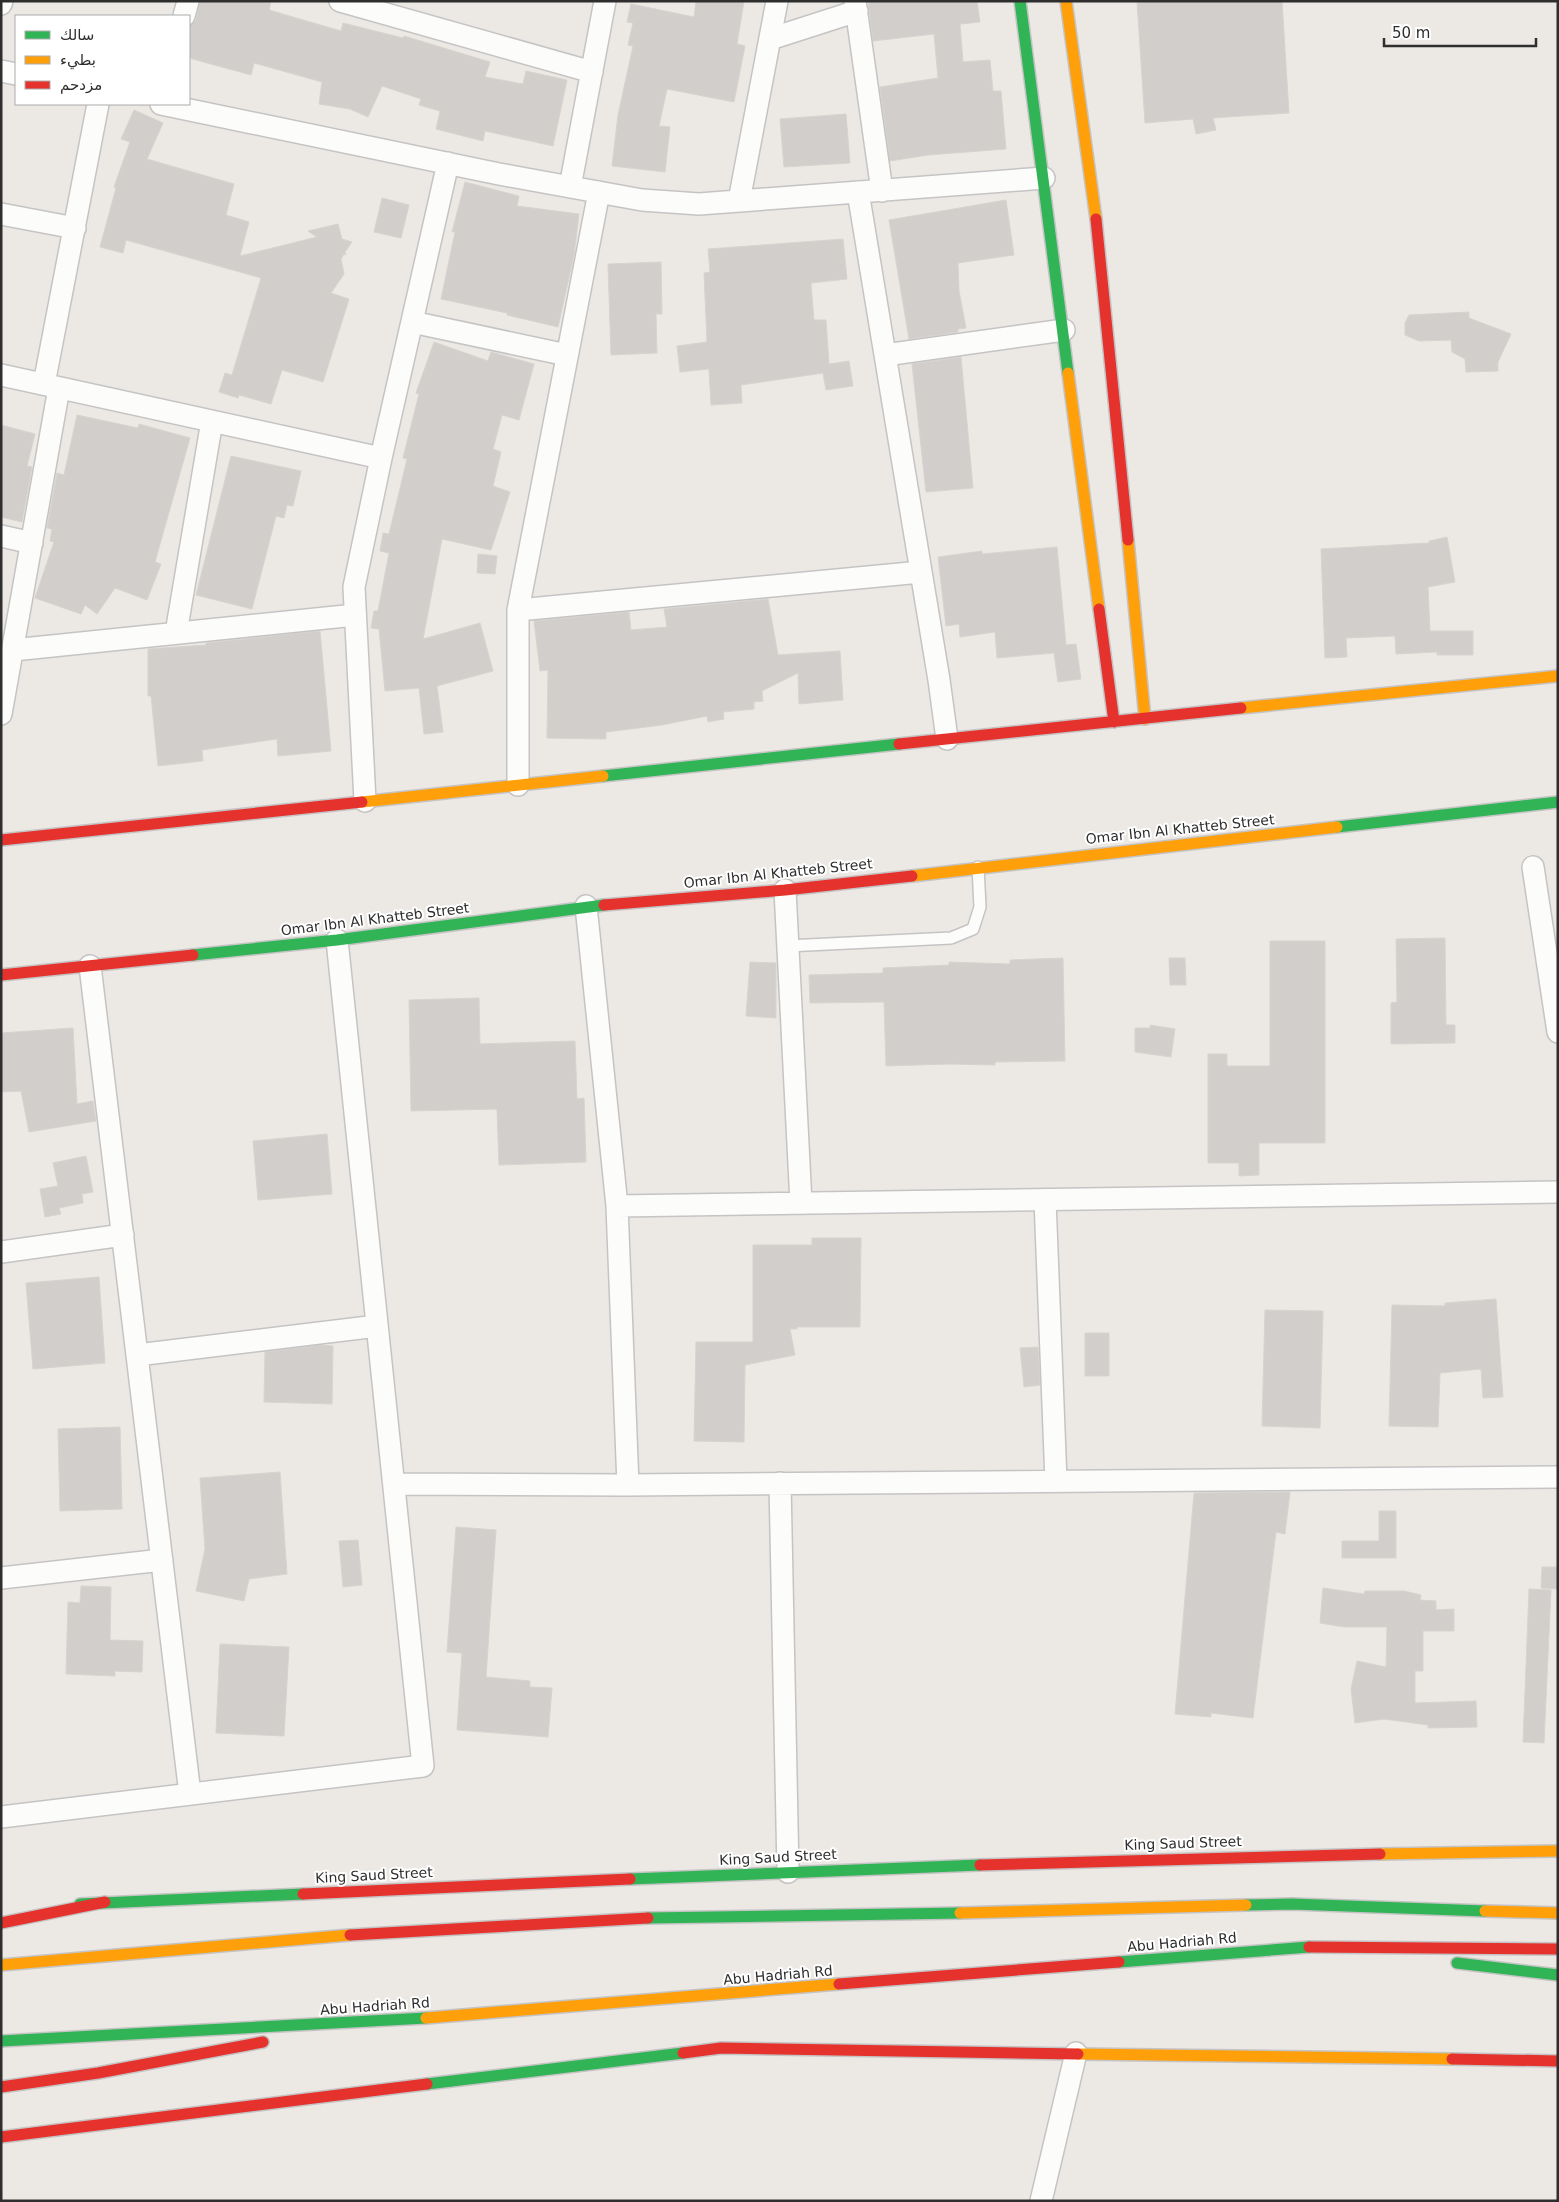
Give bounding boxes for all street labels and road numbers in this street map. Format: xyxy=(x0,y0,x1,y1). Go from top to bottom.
street label: Omar Ibn Al Khatteb Street xyxy=(1085,811,1276,847)
street label: Omar Ibn Al Khatteb Street xyxy=(683,855,874,891)
street label: Omar Ibn Al Khatteb Street xyxy=(280,899,471,939)
street label: King Saud Street xyxy=(1124,1833,1242,1853)
street label: King Saud Street xyxy=(719,1846,838,1868)
street label: King Saud Street xyxy=(315,1864,434,1886)
street label: Abu Hadriah Rd xyxy=(1127,1929,1237,1955)
street label: Abu Hadriah Rd xyxy=(723,1962,833,1988)
street label: Abu Hadriah Rd xyxy=(320,1994,430,2018)

